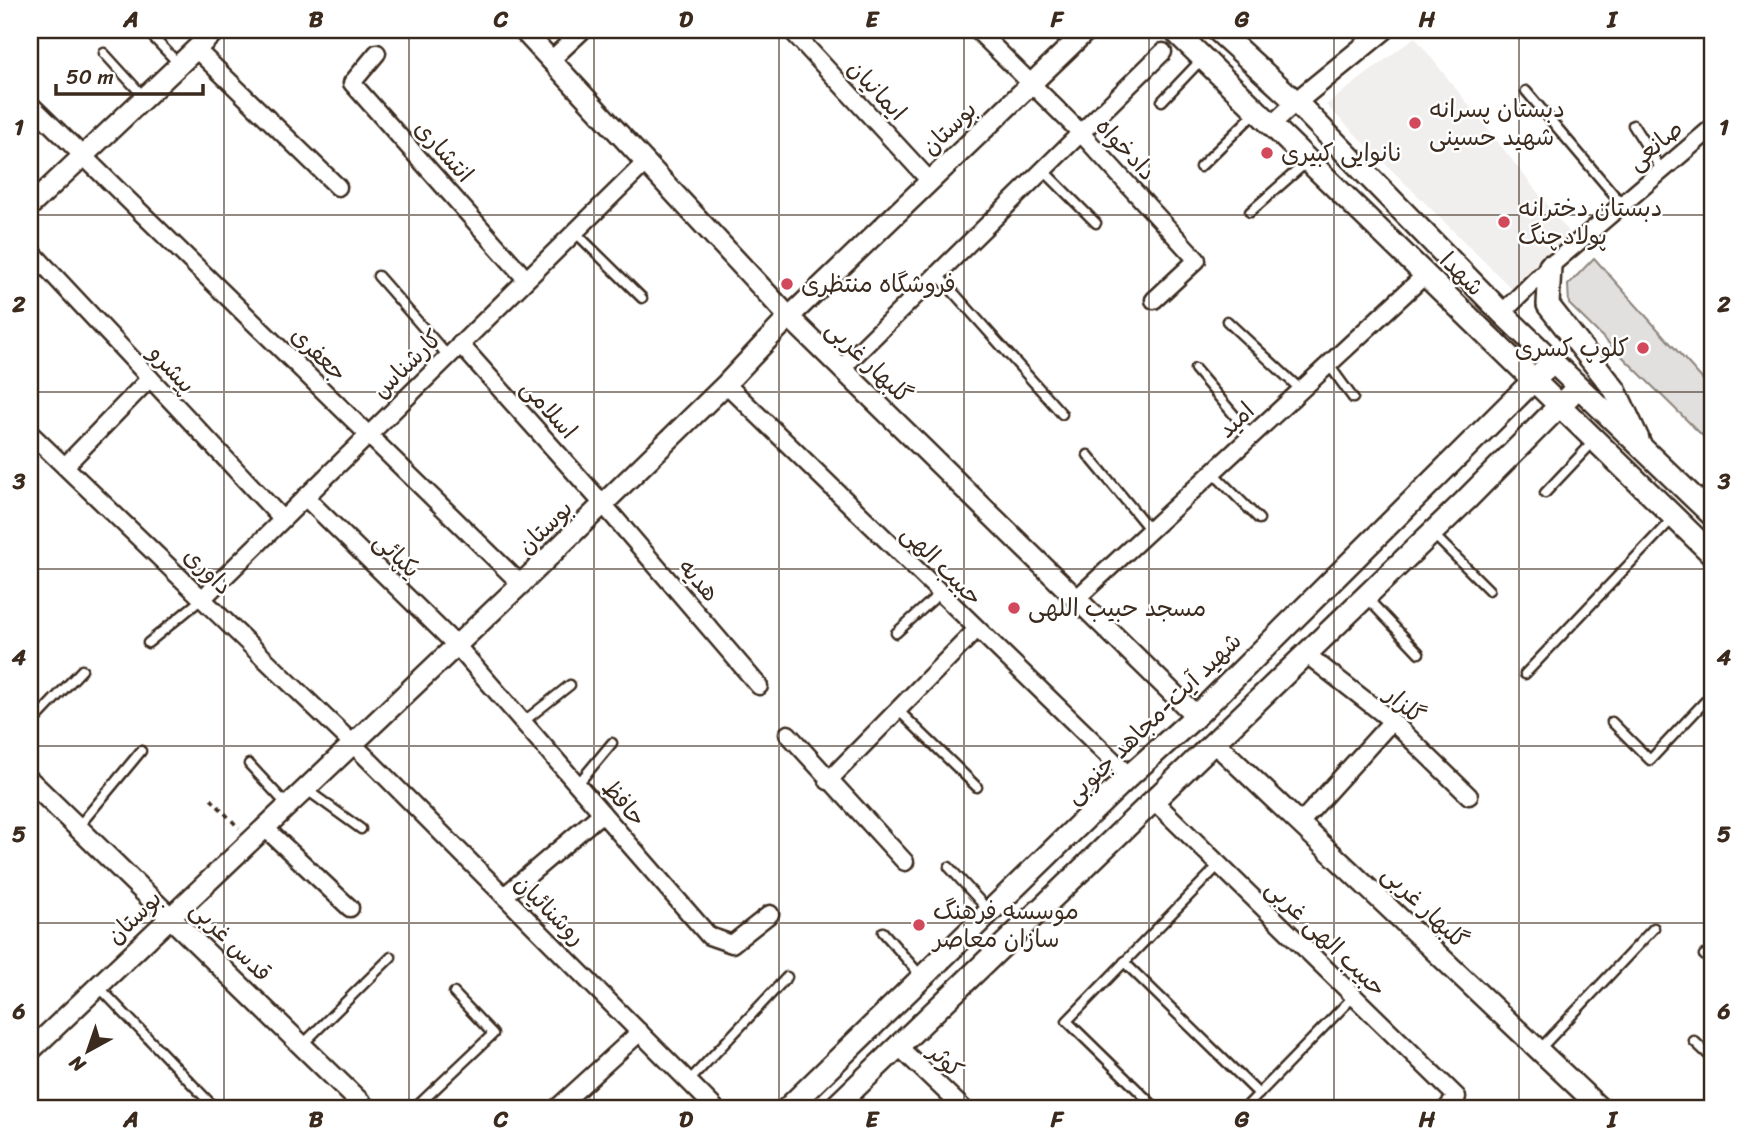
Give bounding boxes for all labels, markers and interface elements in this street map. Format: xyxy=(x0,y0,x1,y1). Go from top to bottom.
text: A xyxy=(122,0,139,40)
text: B xyxy=(309,0,324,40)
text: C xyxy=(493,0,509,40)
text: D xyxy=(679,0,694,40)
text: E xyxy=(866,0,881,40)
text: F xyxy=(1050,0,1065,40)
text: G xyxy=(1234,0,1250,40)
text: H xyxy=(1418,0,1436,40)
text: I xyxy=(1606,0,1618,40)
street label: ایمانیان xyxy=(837,49,917,131)
scale bar xyxy=(56,52,203,96)
text: 50 m xyxy=(66,58,114,96)
place label: دبستان پسرانه شهید حسینی xyxy=(1429,88,1565,158)
street label: بوستان xyxy=(911,90,987,166)
text: 1 xyxy=(14,107,24,148)
street label: دادخواه xyxy=(1085,107,1167,191)
text: 1 xyxy=(1719,107,1729,148)
street label: صانعی xyxy=(1617,109,1693,181)
street label: انتشاری xyxy=(404,110,484,192)
marker: دبستان پسرانه شهید حسینی xyxy=(1407,115,1423,131)
place label: نانوایی کبیری xyxy=(1281,132,1403,174)
marker: نانوایی کبیری xyxy=(1259,145,1275,161)
place label: دبستان دخترانه پولادچنگ xyxy=(1518,187,1662,257)
marker: دبستان دخترانه پولادچنگ xyxy=(1496,214,1512,230)
street label: شهدا xyxy=(1429,241,1495,307)
place label: فروشگاه منتظری xyxy=(801,263,956,305)
marker: فروشگاه منتظری xyxy=(779,276,795,292)
text: 2 xyxy=(11,284,26,325)
text: 2 xyxy=(1716,284,1731,325)
street label: گلبهار غربی xyxy=(816,309,922,415)
street label: جعفری xyxy=(280,316,358,392)
street label: کارشناس xyxy=(362,319,452,409)
place label: کلوپ کسری xyxy=(1515,327,1629,369)
street label: پیشرو xyxy=(137,333,206,403)
marker: کلوپ کسری xyxy=(1635,340,1651,356)
street label: اسلامی xyxy=(510,369,588,449)
street label: امید xyxy=(1207,391,1265,449)
text: 3 xyxy=(12,461,26,502)
text: 3 xyxy=(1717,461,1731,502)
street label: بوستان xyxy=(507,489,583,565)
street label: حبیب الهی xyxy=(891,514,993,616)
street label: یکپائی xyxy=(363,521,431,589)
street label: داوری xyxy=(173,536,243,606)
street label: هدیه xyxy=(668,548,730,612)
place label: مسجد حبیب اللهی xyxy=(1028,587,1206,629)
marker: مسجد حبیب اللهی xyxy=(1006,600,1022,616)
street label: شهید آیت-مجاهد جنوبی xyxy=(1054,622,1252,814)
text: 4 xyxy=(11,637,27,678)
text: 4 xyxy=(1716,637,1732,678)
street label: گلزار xyxy=(1374,674,1435,735)
street label: حافظ xyxy=(591,769,657,837)
text: 5 xyxy=(12,814,26,855)
text: 5 xyxy=(1717,814,1731,855)
street label: گلبهار غربی xyxy=(1372,854,1478,960)
street label: روشنائیان xyxy=(504,864,596,956)
street label: حبیب الهی غربی xyxy=(1255,869,1397,1007)
street label: بوستان xyxy=(96,879,172,955)
street label: قدس غربی xyxy=(180,890,282,992)
place label: موسسه فرهنگ سازان معاصر xyxy=(931,890,1079,960)
marker: موسسه فرهنگ سازان معاصر xyxy=(911,917,927,933)
text: 6 xyxy=(11,991,26,1032)
text: 6 xyxy=(1716,991,1731,1032)
north arrow xyxy=(52,1016,122,1086)
street label: کوثر xyxy=(917,1032,974,1089)
text: N xyxy=(61,1046,94,1081)
text: A xyxy=(122,1099,139,1138)
text: B xyxy=(309,1099,324,1138)
text: C xyxy=(493,1099,509,1138)
text: D xyxy=(679,1099,694,1138)
text: E xyxy=(866,1099,881,1138)
text: F xyxy=(1050,1099,1065,1138)
text: G xyxy=(1234,1099,1250,1138)
text: H xyxy=(1418,1099,1436,1138)
text: I xyxy=(1606,1099,1618,1138)

